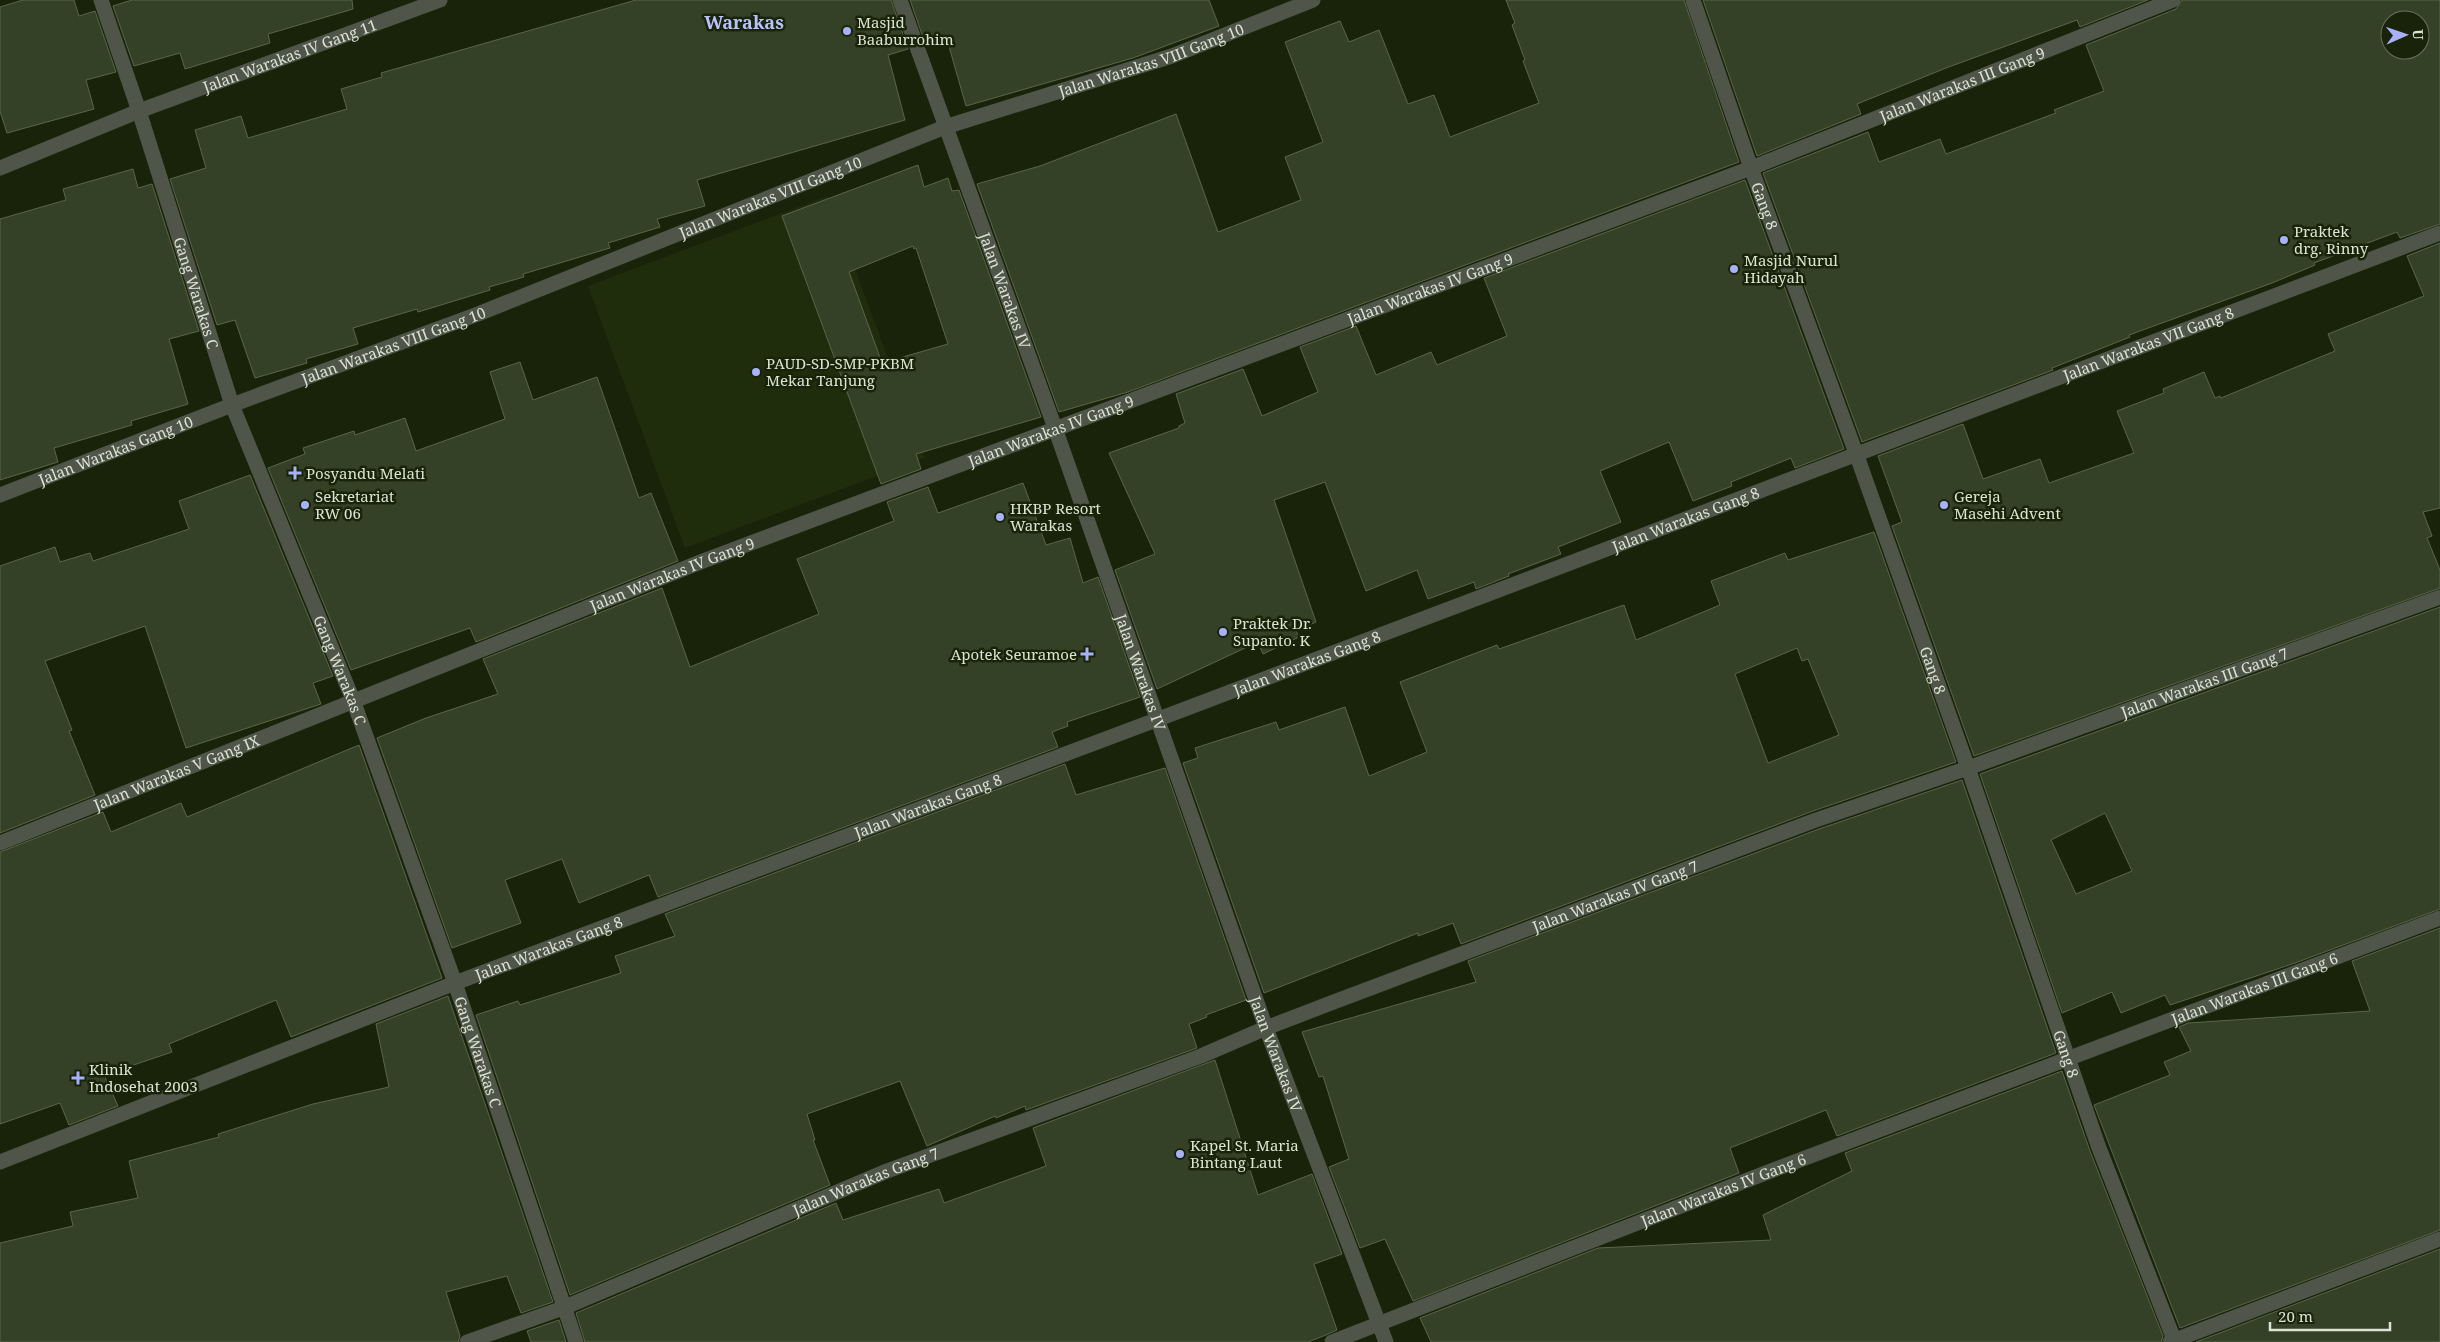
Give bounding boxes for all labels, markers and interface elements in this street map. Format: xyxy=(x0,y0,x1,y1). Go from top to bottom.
district label: Warakas xyxy=(704,10,784,34)
north arrow xyxy=(2380,10,2430,60)
place label: Masjid Baaburrohim xyxy=(857,12,954,49)
street label: Jalan Warakas IV Gang 11 xyxy=(199,14,380,97)
street label: Jalan Warakas VIII Gang 10 xyxy=(1055,18,1247,101)
marker: Masjid Baaburrohim xyxy=(841,25,853,37)
text: U xyxy=(2409,29,2428,41)
street label: Jalan Warakas III Gang 9 xyxy=(1876,42,2048,126)
street label: Jalan Warakas VIII Gang 10 xyxy=(675,151,865,243)
street label: Gang 8 xyxy=(1747,179,1783,232)
place label: Praktek drg. Rinny xyxy=(2294,221,2369,258)
street label: Jalan Warakas IV xyxy=(975,229,1036,352)
street label: Gang Warakas C xyxy=(169,234,224,351)
marker: Praktek drg. Rinny xyxy=(2278,234,2290,246)
street label: Jalan Warakas IV Gang 9 xyxy=(1343,248,1516,329)
place label: Masjid Nurul Hidayah xyxy=(1744,250,1838,287)
marker: Masjid Nurul Hidayah xyxy=(1728,263,1740,275)
street label: Jalan Warakas VIII Gang 10 xyxy=(298,302,489,389)
street label: Jalan Warakas VII Gang 8 xyxy=(2059,302,2237,385)
place label: PAUD-SD-SMP-PKBM Mekar Tanjung xyxy=(766,353,914,390)
marker: PAUD-SD-SMP-PKBM Mekar Tanjung xyxy=(750,366,762,378)
street label: Jalan Warakas IV Gang 9 xyxy=(964,390,1137,471)
street label: Jalan Warakas Gang 10 xyxy=(34,411,196,490)
place label: Posyandu Melati xyxy=(306,463,425,483)
marker: Posyandu Melati xyxy=(288,466,302,480)
street label: Jalan Warakas Gang 8 xyxy=(1608,482,1762,557)
place label: Sekretariat RW 06 xyxy=(315,486,394,523)
place label: Gereja Masehi Advent xyxy=(1954,486,2061,523)
place label: HKBP Resort Warakas xyxy=(1010,498,1101,535)
marker: Sekretariat RW 06 xyxy=(299,499,311,511)
marker: Gereja Masehi Advent xyxy=(1938,499,1950,511)
marker: HKBP Resort Warakas xyxy=(994,511,1006,523)
street label: Jalan Warakas IV Gang 9 xyxy=(586,533,757,616)
street label: Jalan Warakas IV xyxy=(1111,610,1171,734)
street label: Gang Warakas C xyxy=(309,612,371,727)
place label: Praktek Dr. Supanto. K xyxy=(1233,613,1312,650)
marker: Praktek Dr. Supanto. K xyxy=(1217,626,1229,638)
street label: Jalan Warakas Gang 8 xyxy=(1229,626,1383,700)
street label: Jalan Warakas III Gang 7 xyxy=(2117,643,2291,722)
place label: Apotek Seuramoe xyxy=(951,644,1077,664)
street label: Gang 8 xyxy=(1916,644,1951,697)
marker: Apotek Seuramoe xyxy=(1081,648,1093,660)
street label: Jalan Warakas V Gang IX xyxy=(90,730,262,815)
street label: Jalan Warakas Gang 8 xyxy=(850,769,1004,843)
street label: Jalan Warakas IV Gang 7 xyxy=(1528,855,1701,937)
street label: Jalan Warakas Gang 8 xyxy=(471,911,625,985)
street label: Jalan Warakas III Gang 6 xyxy=(2167,948,2341,1029)
street label: Jalan Warakas IV xyxy=(1245,992,1307,1115)
street label: Gang Warakas C xyxy=(450,994,506,1110)
street label: Gang 8 xyxy=(2049,1027,2084,1080)
place label: Klinik Indosehat 2003 xyxy=(89,1059,198,1096)
marker: Klinik Indosehat 2003 xyxy=(71,1071,85,1085)
place label: Kapel St. Maria Bintang Laut xyxy=(1190,1135,1299,1172)
street label: Jalan Warakas Gang 7 xyxy=(789,1143,941,1220)
marker: Kapel St. Maria Bintang Laut xyxy=(1174,1148,1186,1160)
street label: Jalan Warakas IV Gang 6 xyxy=(1637,1149,1809,1231)
scale bar xyxy=(2270,1300,2390,1332)
text: 20 m xyxy=(2278,1306,2313,1326)

